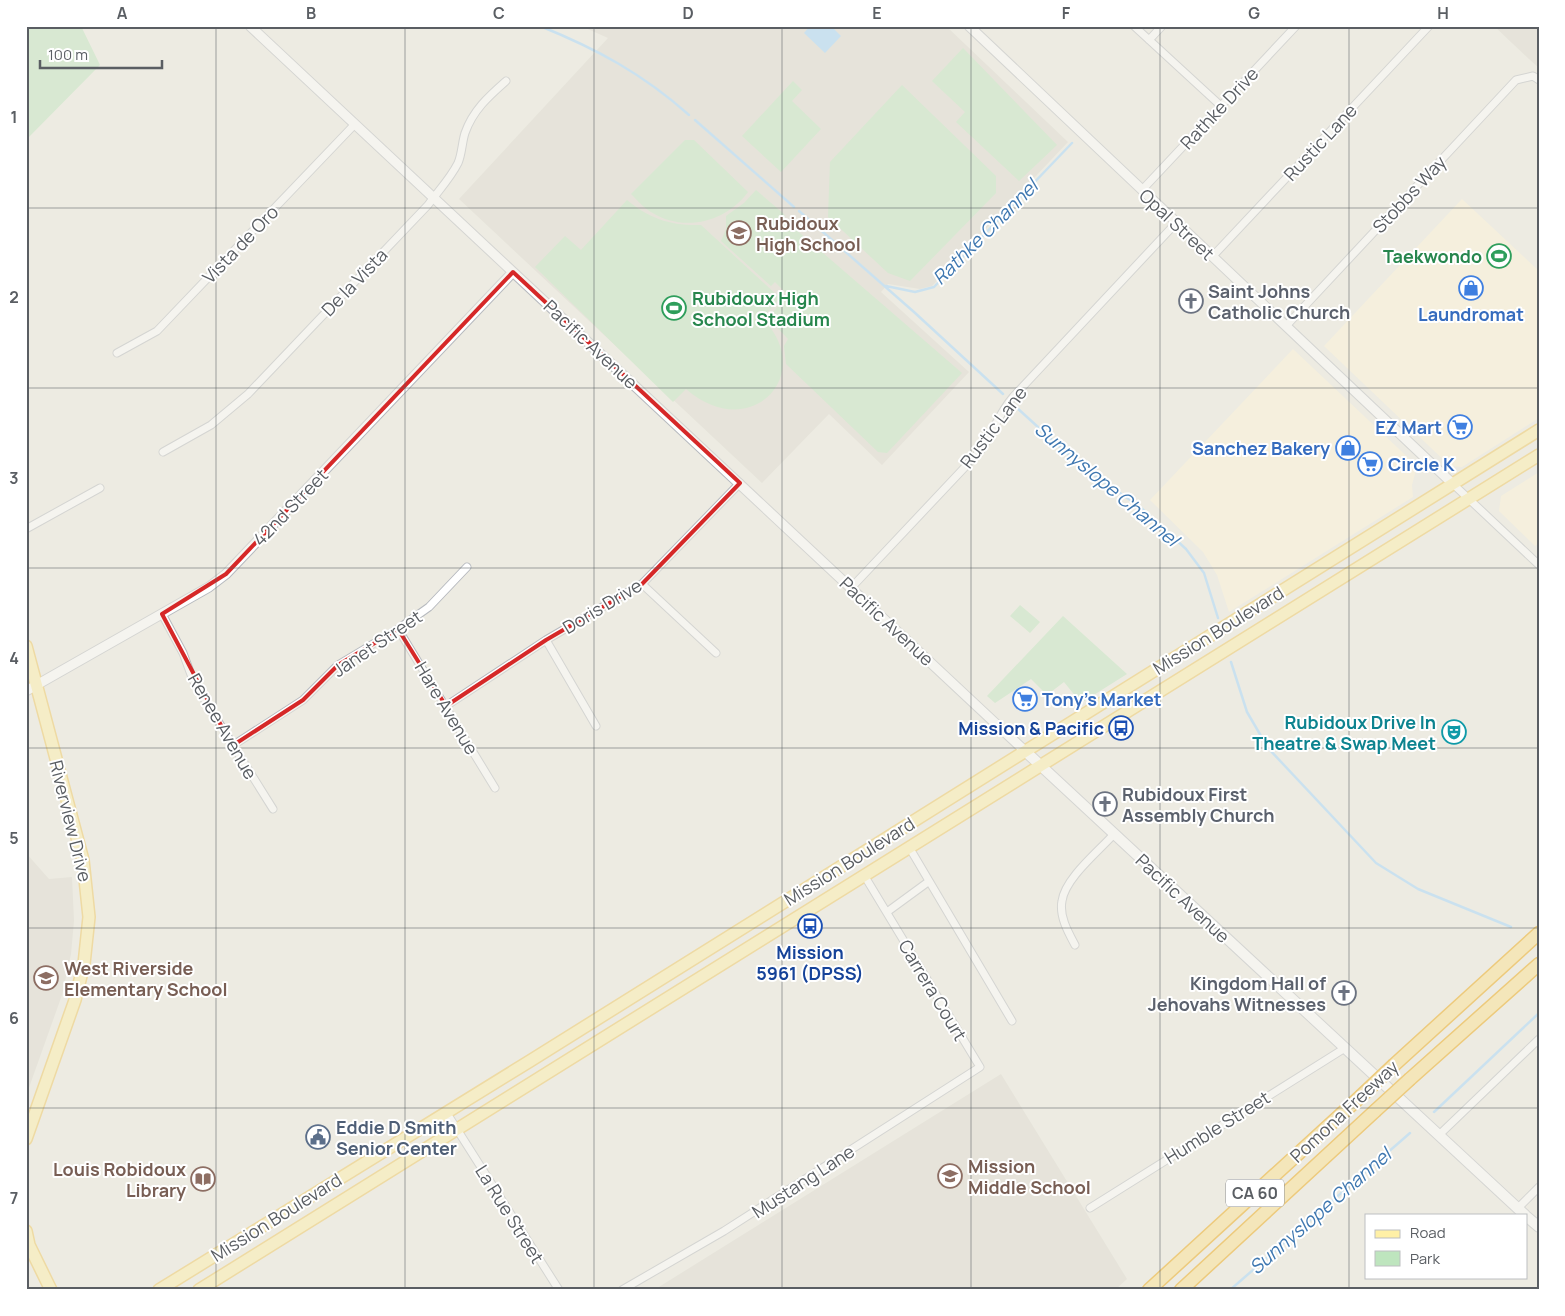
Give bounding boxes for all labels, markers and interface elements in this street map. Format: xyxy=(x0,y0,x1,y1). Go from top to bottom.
text: A xyxy=(117,2,128,24)
text: B xyxy=(306,2,316,24)
text: C xyxy=(493,2,505,24)
text: D xyxy=(682,2,694,24)
text: E xyxy=(872,2,882,24)
text: F xyxy=(1062,2,1071,24)
text: G xyxy=(1248,2,1260,24)
text: H xyxy=(1437,2,1449,24)
scale bar xyxy=(40,38,162,70)
text: 100 m xyxy=(48,44,88,65)
street label: Rathke Drive xyxy=(1175,62,1263,154)
street label: Rustic Lane xyxy=(1278,98,1362,186)
text: 1 xyxy=(10,106,18,128)
street label: Stobbs Way xyxy=(1367,150,1451,238)
water label: Rathke Channel xyxy=(927,172,1045,290)
street label: Opal Street xyxy=(1134,183,1220,265)
street label: Vista de Oro xyxy=(197,200,283,288)
place label: Rubidoux High School xyxy=(756,211,861,256)
school or university icon: Rubidoux High School xyxy=(726,220,752,246)
street label: De la Vista xyxy=(316,243,392,321)
sports icon: Taekwondo xyxy=(1486,243,1512,269)
place label: Taekwondo xyxy=(1383,244,1482,268)
shop icon: Laundromat xyxy=(1458,275,1484,301)
place label: Saint Johns Catholic Church xyxy=(1208,279,1350,324)
text: 2 xyxy=(9,286,19,308)
place label: Rubidoux High School Stadium xyxy=(692,286,830,331)
church icon: Saint Johns Catholic Church xyxy=(1178,288,1204,314)
street label: Pacific Avenue xyxy=(539,294,643,394)
sports icon: Rubidoux High School Stadium xyxy=(661,295,687,321)
place label: Laundromat xyxy=(1418,302,1524,326)
street label: Rustic Lane xyxy=(954,381,1032,473)
supermarket icon: EZ Mart xyxy=(1447,414,1473,440)
place label: EZ Mart xyxy=(1375,415,1442,439)
water label: Sunnyslope Channel xyxy=(1030,416,1186,554)
shop icon: Sanchez Bakery xyxy=(1335,435,1361,461)
place label: Sanchez Bakery xyxy=(1192,436,1330,460)
supermarket icon: Circle K xyxy=(1357,451,1383,477)
place label: Circle K xyxy=(1388,452,1455,476)
street label: 42nd Street xyxy=(247,463,333,551)
text: 3 xyxy=(9,467,19,489)
street label: Pacific Avenue xyxy=(835,571,939,671)
street label: Doris Drive xyxy=(558,573,646,639)
street label: Mission Boulevard xyxy=(1148,580,1288,680)
street label: Janet Street xyxy=(328,604,426,682)
text: 4 xyxy=(9,647,19,669)
street label: Hare Avenue xyxy=(410,657,484,759)
street label: Renee Avenue xyxy=(183,669,263,783)
supermarket icon: Tony's Market xyxy=(1012,686,1038,712)
place label: Tony's Market xyxy=(1042,687,1162,711)
place label: Rubidoux Drive In Theatre & Swap Meet xyxy=(1252,710,1436,755)
bus stop icon: Mission & Pacific xyxy=(1108,715,1134,741)
place label: Mission & Pacific xyxy=(958,716,1104,740)
theatre icon: Rubidoux Drive In Theatre & Swap Meet xyxy=(1441,719,1467,745)
street label: Riverview Drive xyxy=(44,758,98,884)
place label: Rubidoux First Assembly Church xyxy=(1122,782,1275,827)
church icon: Rubidoux First Assembly Church xyxy=(1092,791,1118,817)
street label: Mission Boulevard xyxy=(779,811,919,911)
text: 5 xyxy=(9,827,19,849)
street label: Pacific Avenue xyxy=(1131,848,1235,948)
bus stop icon: Mission 5961 (DPSS) xyxy=(797,913,823,939)
street label: Carrera Court xyxy=(893,935,973,1045)
place label: Mission 5961 (DPSS) xyxy=(756,940,864,985)
place label: West Riverside Elementary School xyxy=(64,956,227,1001)
school or university icon: West Riverside Elementary School xyxy=(33,965,59,991)
place label: Kingdom Hall of Jehovahs Witnesses xyxy=(1148,971,1326,1016)
church icon: Kingdom Hall of Jehovahs Witnesses xyxy=(1331,980,1357,1006)
text: 6 xyxy=(9,1007,19,1029)
street label: Pomona Freeway xyxy=(1285,1054,1404,1167)
street label: Humble Street xyxy=(1160,1085,1274,1169)
place label: Eddie D Smith Senior Center xyxy=(336,1115,457,1160)
public building icon: Eddie D Smith Senior Center xyxy=(305,1124,331,1150)
street label: Mustang Lane xyxy=(747,1139,859,1223)
water label: Sunnyslope Channel xyxy=(1243,1140,1399,1280)
place label: Mission Middle School xyxy=(968,1154,1091,1199)
place label: Louis Robidoux Library xyxy=(53,1157,186,1202)
street label: La Rue Street xyxy=(470,1160,550,1268)
school or university icon: Mission Middle School xyxy=(937,1163,963,1189)
library icon: Louis Robidoux Library xyxy=(190,1166,216,1192)
street label: Mission Boulevard xyxy=(206,1167,346,1267)
road number: CA 60 xyxy=(1226,1180,1284,1206)
text: 7 xyxy=(10,1187,18,1209)
legend xyxy=(1365,1214,1528,1278)
text: Road xyxy=(1410,1222,1446,1243)
text: Park xyxy=(1410,1248,1440,1269)

